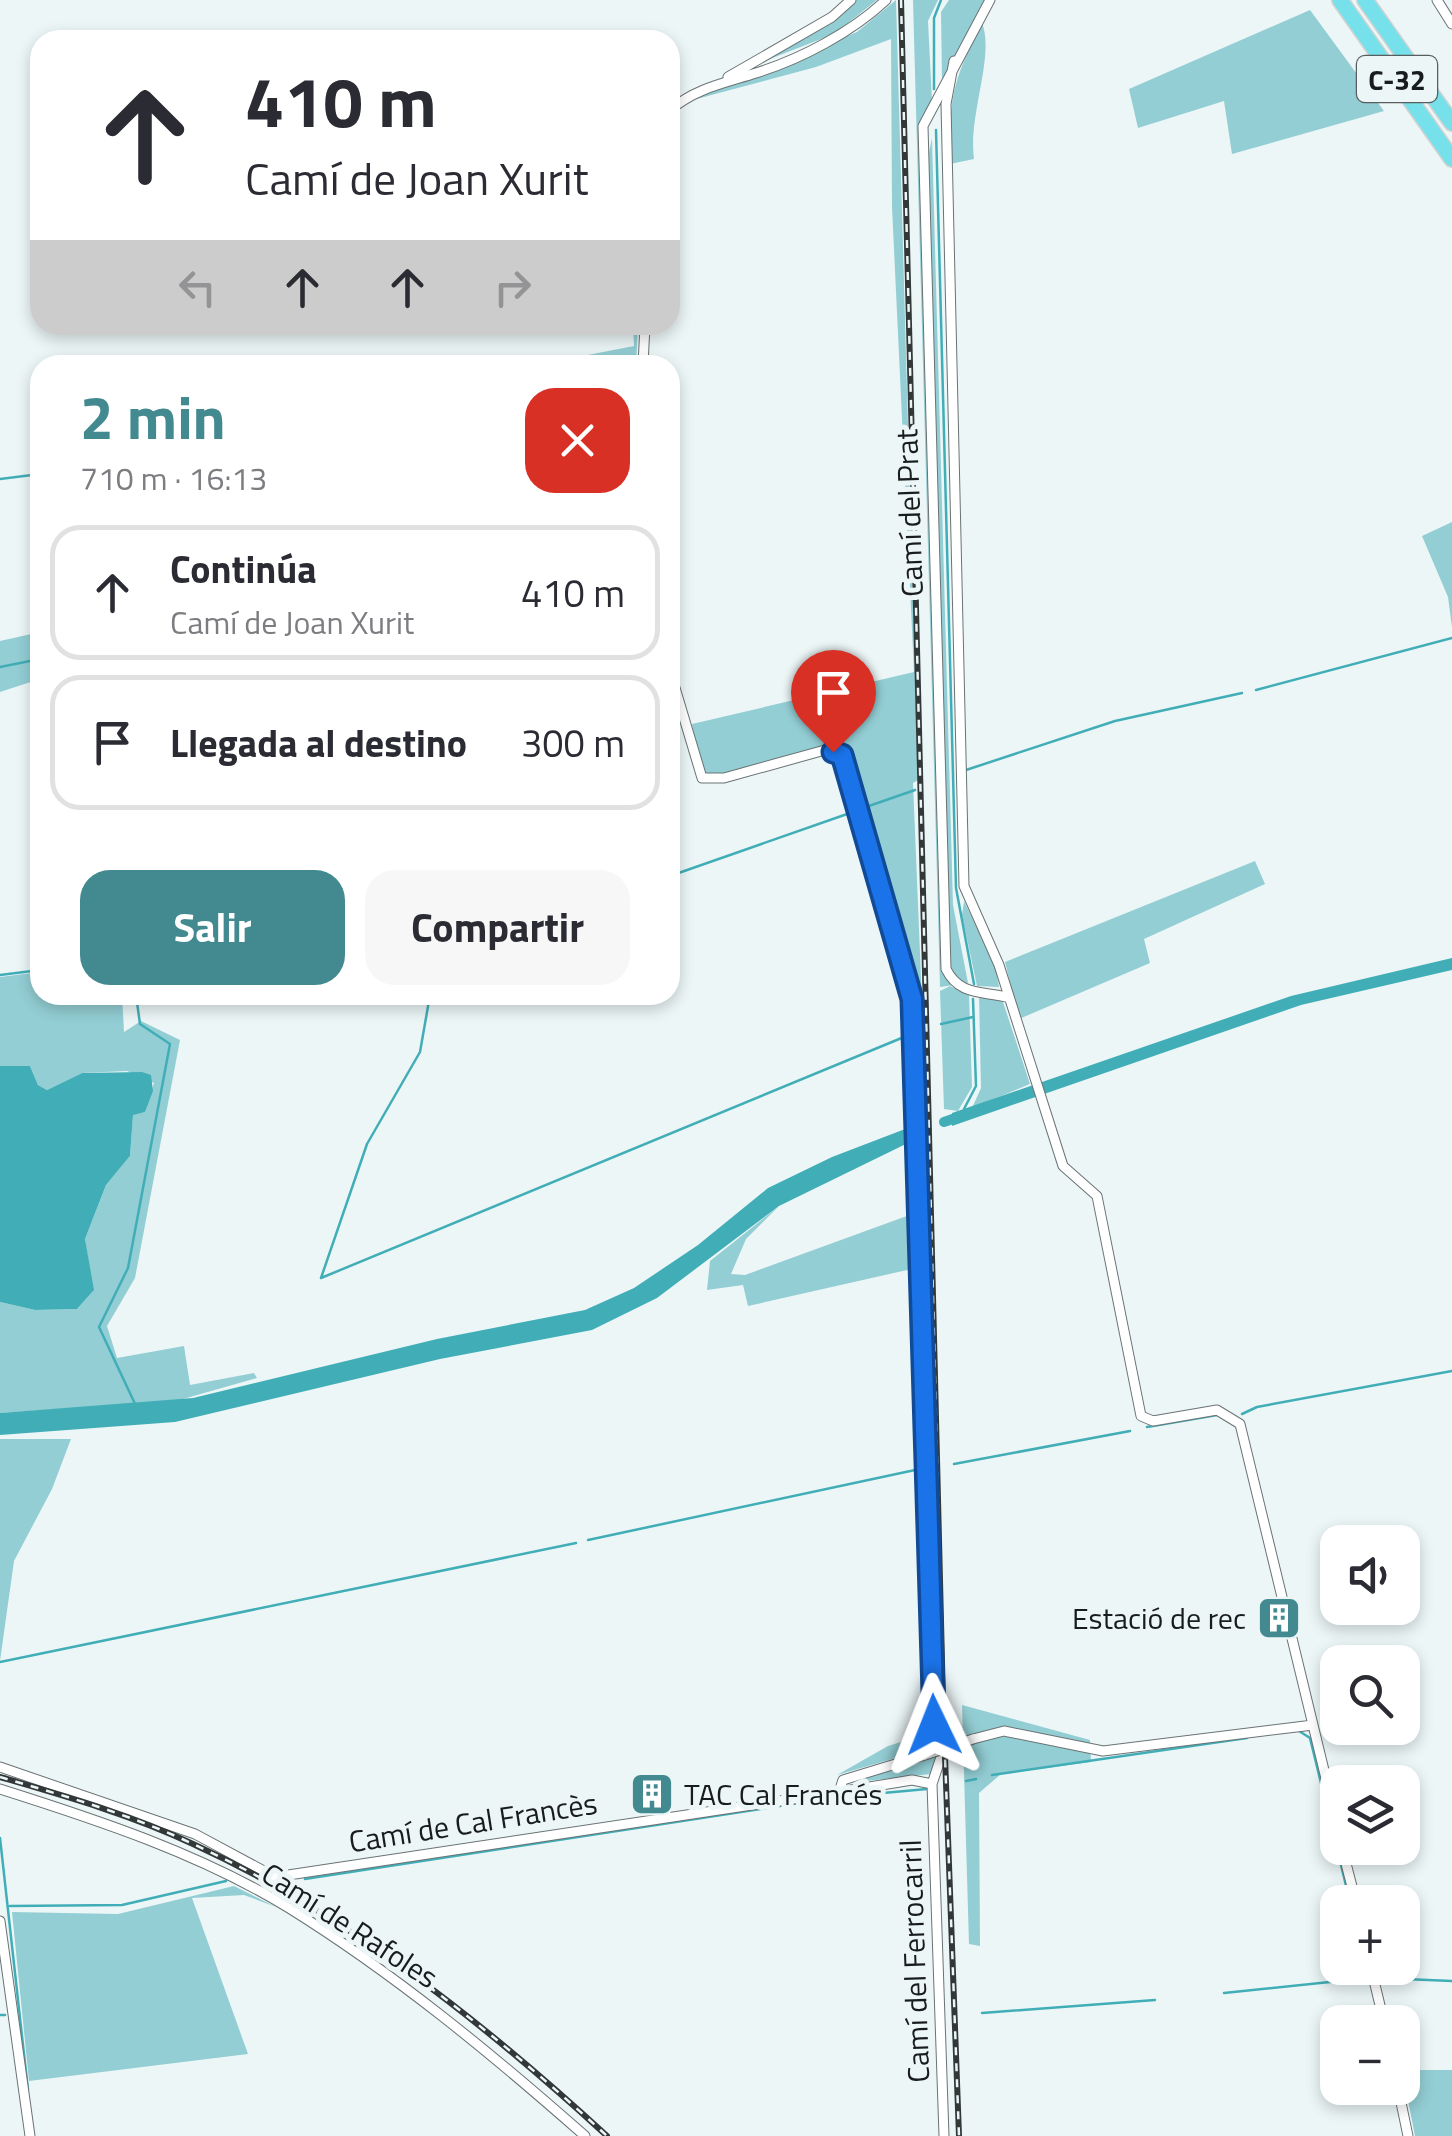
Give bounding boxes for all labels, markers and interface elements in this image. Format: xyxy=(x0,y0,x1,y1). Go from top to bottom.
text: 410 m xyxy=(245,48,437,154)
road number: C-32 xyxy=(1357,56,1437,102)
icon: ahead xyxy=(80,70,210,200)
text: Camí de Joan Xurit xyxy=(245,144,589,212)
icon: left xyxy=(170,260,225,315)
icon: ahead xyxy=(275,260,330,315)
icon: ahead xyxy=(380,260,435,315)
icon: right xyxy=(485,260,540,315)
text: 2 min xyxy=(80,371,226,462)
button: close xyxy=(525,388,630,493)
street label: Camí del Prat xyxy=(883,428,935,598)
text: 710 m · 16:13 xyxy=(80,454,267,502)
text: Continúa xyxy=(170,540,317,598)
text: 410 m xyxy=(521,564,625,622)
icon: ahead xyxy=(85,565,140,620)
text: Camí de Joan Xurit xyxy=(170,598,414,646)
pin xyxy=(791,650,876,753)
icon: arrive xyxy=(806,665,861,720)
text: Llegada al destino xyxy=(170,714,467,772)
text: 300 m xyxy=(521,714,625,772)
icon: arrive xyxy=(85,715,140,770)
button: Salir xyxy=(80,870,345,985)
button: Compartir xyxy=(365,870,630,985)
map controls xyxy=(1320,1525,1420,2105)
button: sound xyxy=(1320,1525,1420,1625)
place label: Estació de rec xyxy=(1072,1595,1246,1641)
building icon: Estació de rec xyxy=(1256,1595,1302,1641)
button: search xyxy=(1320,1645,1420,1745)
position arrow xyxy=(882,1673,986,1777)
button: layers xyxy=(1320,1765,1420,1865)
building icon: TAC Cal Francés xyxy=(629,1771,675,1817)
place label: TAC Cal Francés xyxy=(684,1771,882,1817)
street label: Camí de Cal Francès xyxy=(346,1780,600,1864)
street label: Camí del Ferrocarril xyxy=(887,1839,941,2083)
street label: Camí de Rafoles xyxy=(253,1851,447,1999)
button: + xyxy=(1320,1885,1420,1985)
button: − xyxy=(1320,2005,1420,2105)

